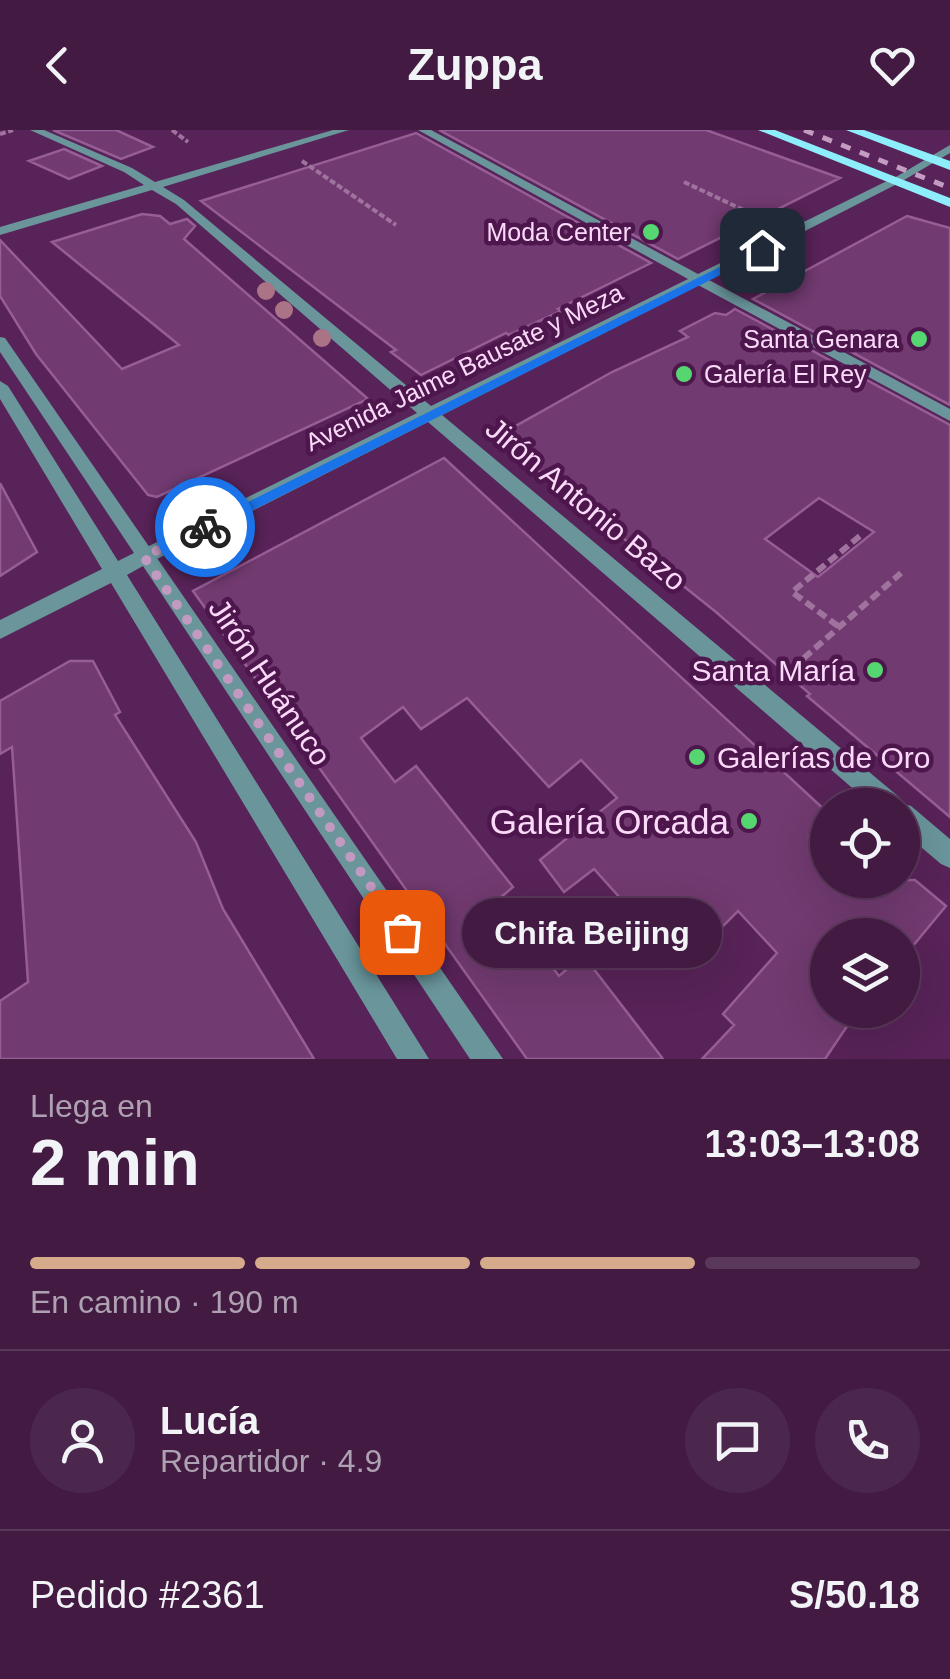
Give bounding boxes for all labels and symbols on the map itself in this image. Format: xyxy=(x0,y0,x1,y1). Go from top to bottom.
pin xyxy=(720,208,805,293)
place label: Moda Center xyxy=(486,218,631,246)
marker: Moda Center xyxy=(640,221,662,243)
street label: Avenida Jaime Bausate y Meza xyxy=(301,278,627,456)
place label: Santa Genara xyxy=(743,325,899,353)
marker: Santa Genara xyxy=(908,328,930,350)
place label: Galería El Rey xyxy=(704,360,867,388)
marker: Galería El Rey xyxy=(673,363,695,385)
street label: Jirón Antonio Bazo xyxy=(480,411,692,597)
courier xyxy=(155,477,255,577)
street label: Jirón Huánuco xyxy=(202,593,338,771)
place label: Santa María xyxy=(692,654,855,687)
marker: Santa María xyxy=(864,659,886,681)
place label: Galerías de Oro xyxy=(717,741,930,774)
marker: Galerías de Oro xyxy=(686,746,708,768)
place label: Galería Orcada xyxy=(490,802,730,841)
marker: Galería Orcada xyxy=(738,810,760,832)
pin xyxy=(360,890,445,975)
callout: Chifa Beijing xyxy=(462,897,722,967)

